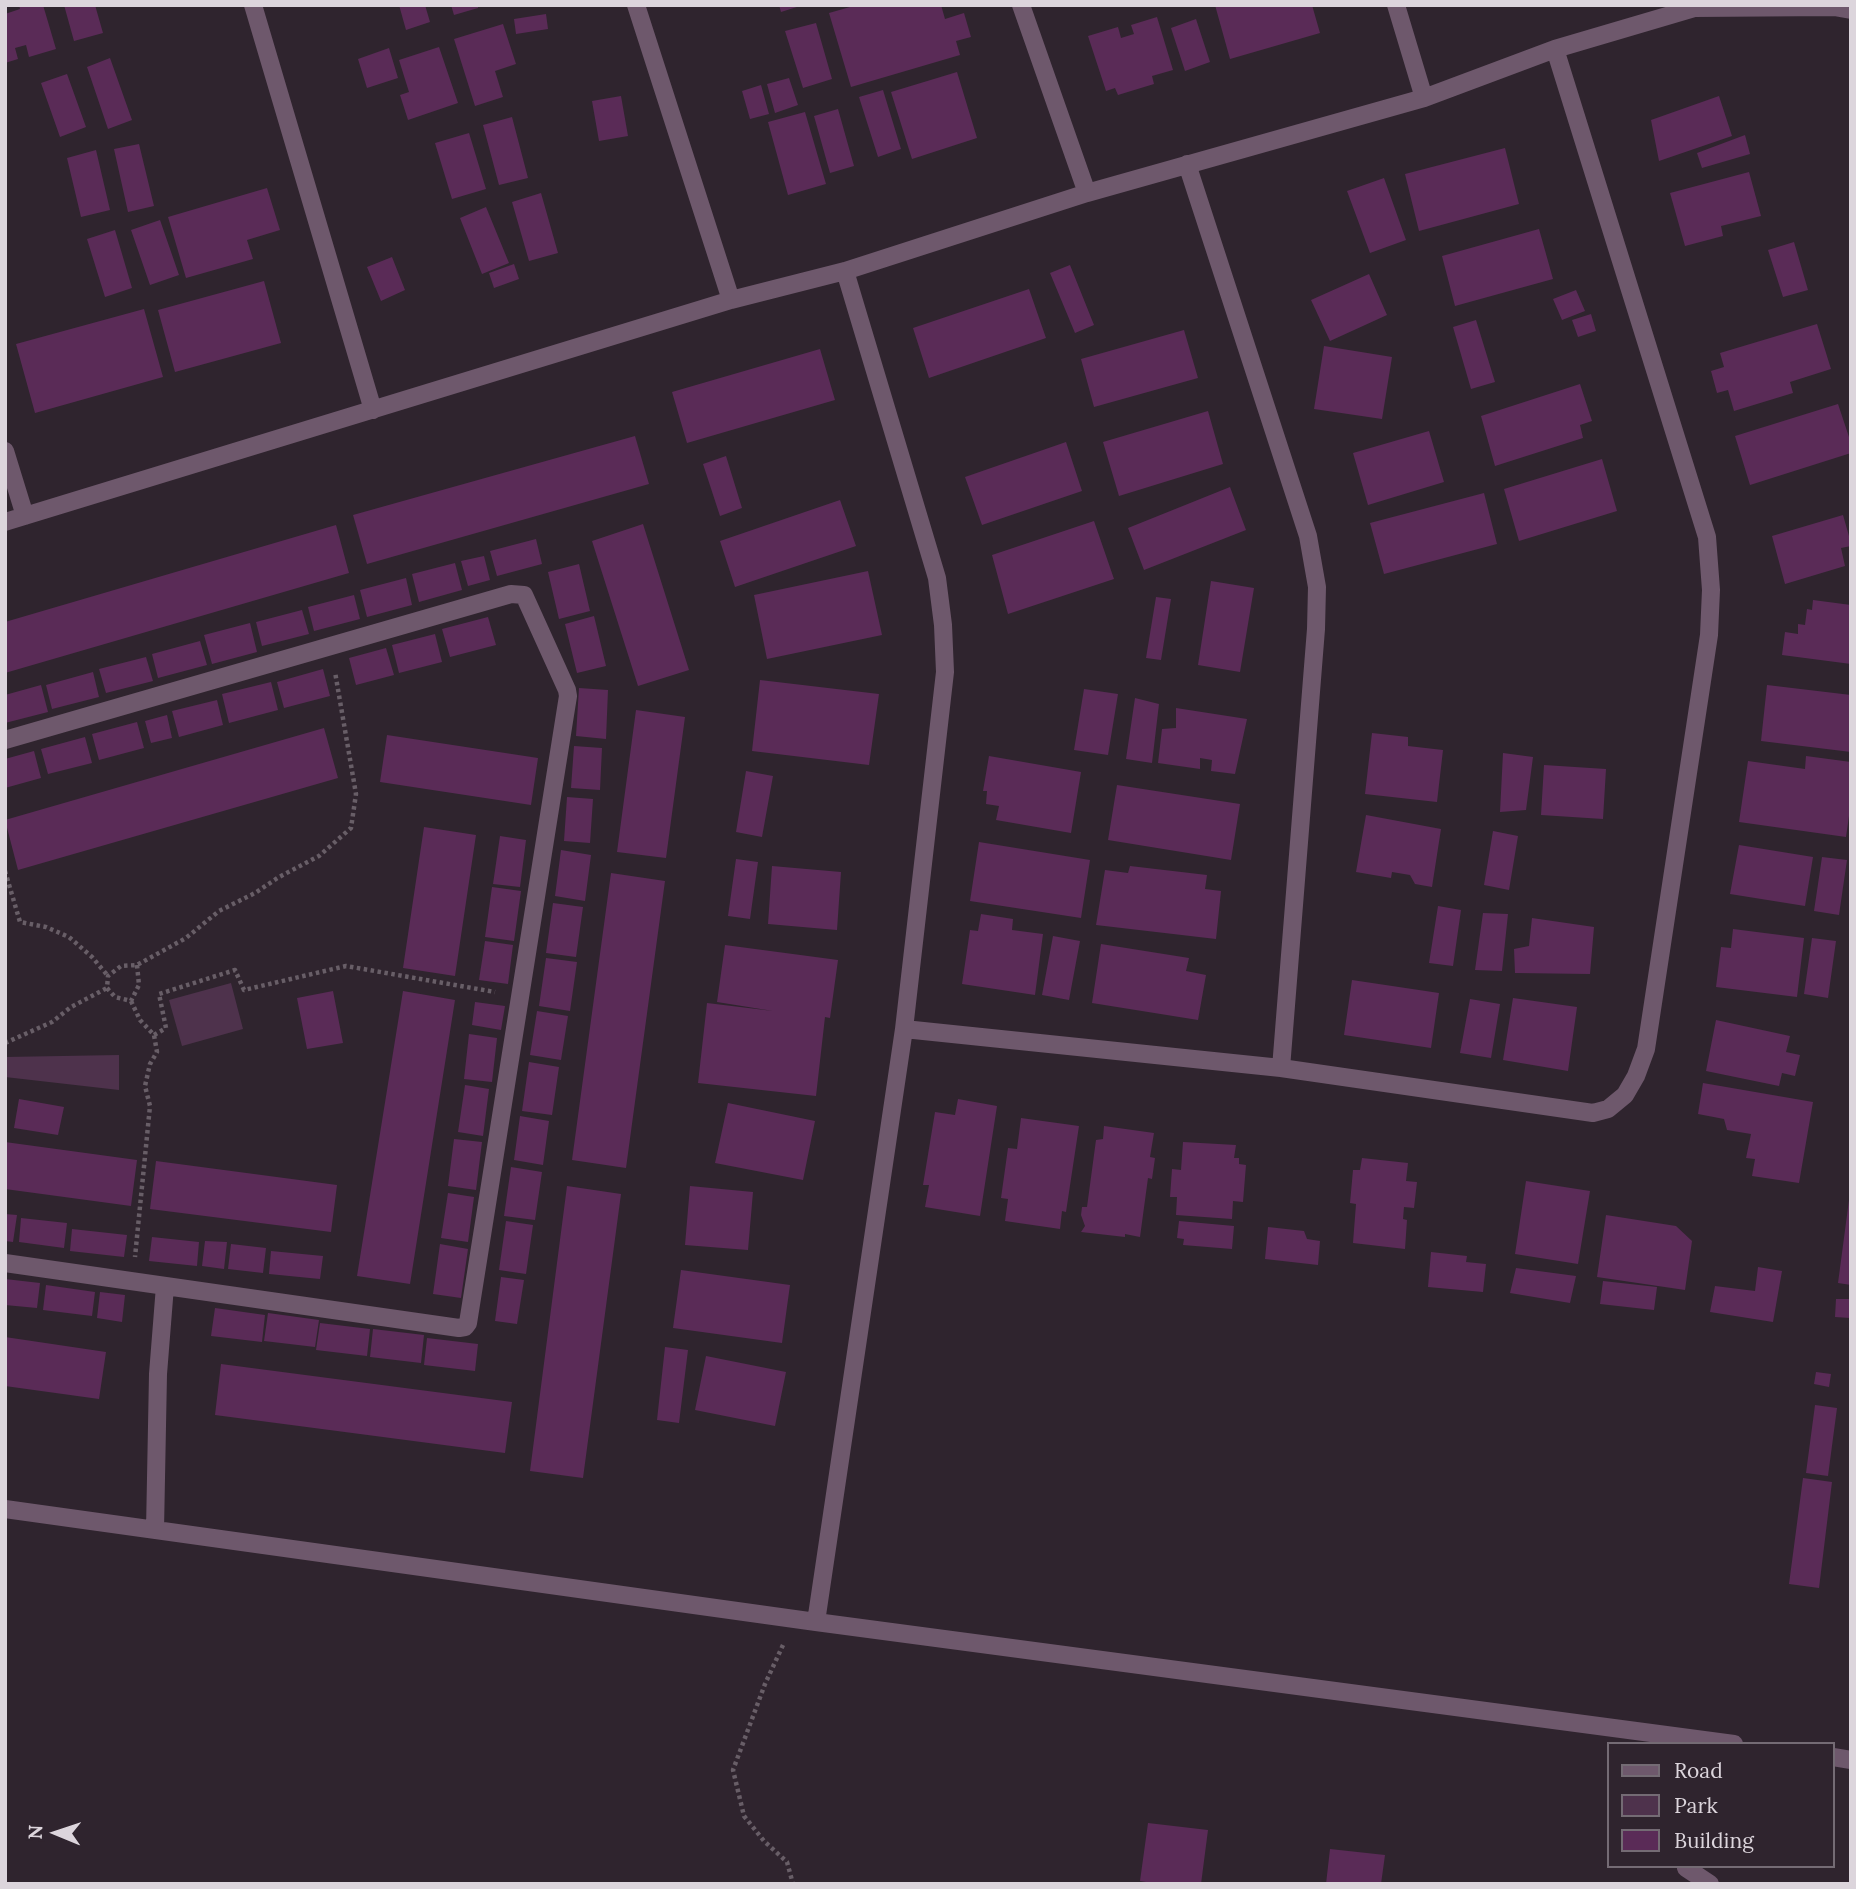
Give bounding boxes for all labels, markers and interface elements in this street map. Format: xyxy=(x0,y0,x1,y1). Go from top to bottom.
legend xyxy=(1608,1742,1835,1868)
text: Road xyxy=(1674,1757,1723,1784)
text: Park xyxy=(1674,1792,1718,1819)
north arrow xyxy=(21,1798,91,1868)
text: N xyxy=(23,1825,47,1840)
text: Building xyxy=(1674,1827,1754,1854)

